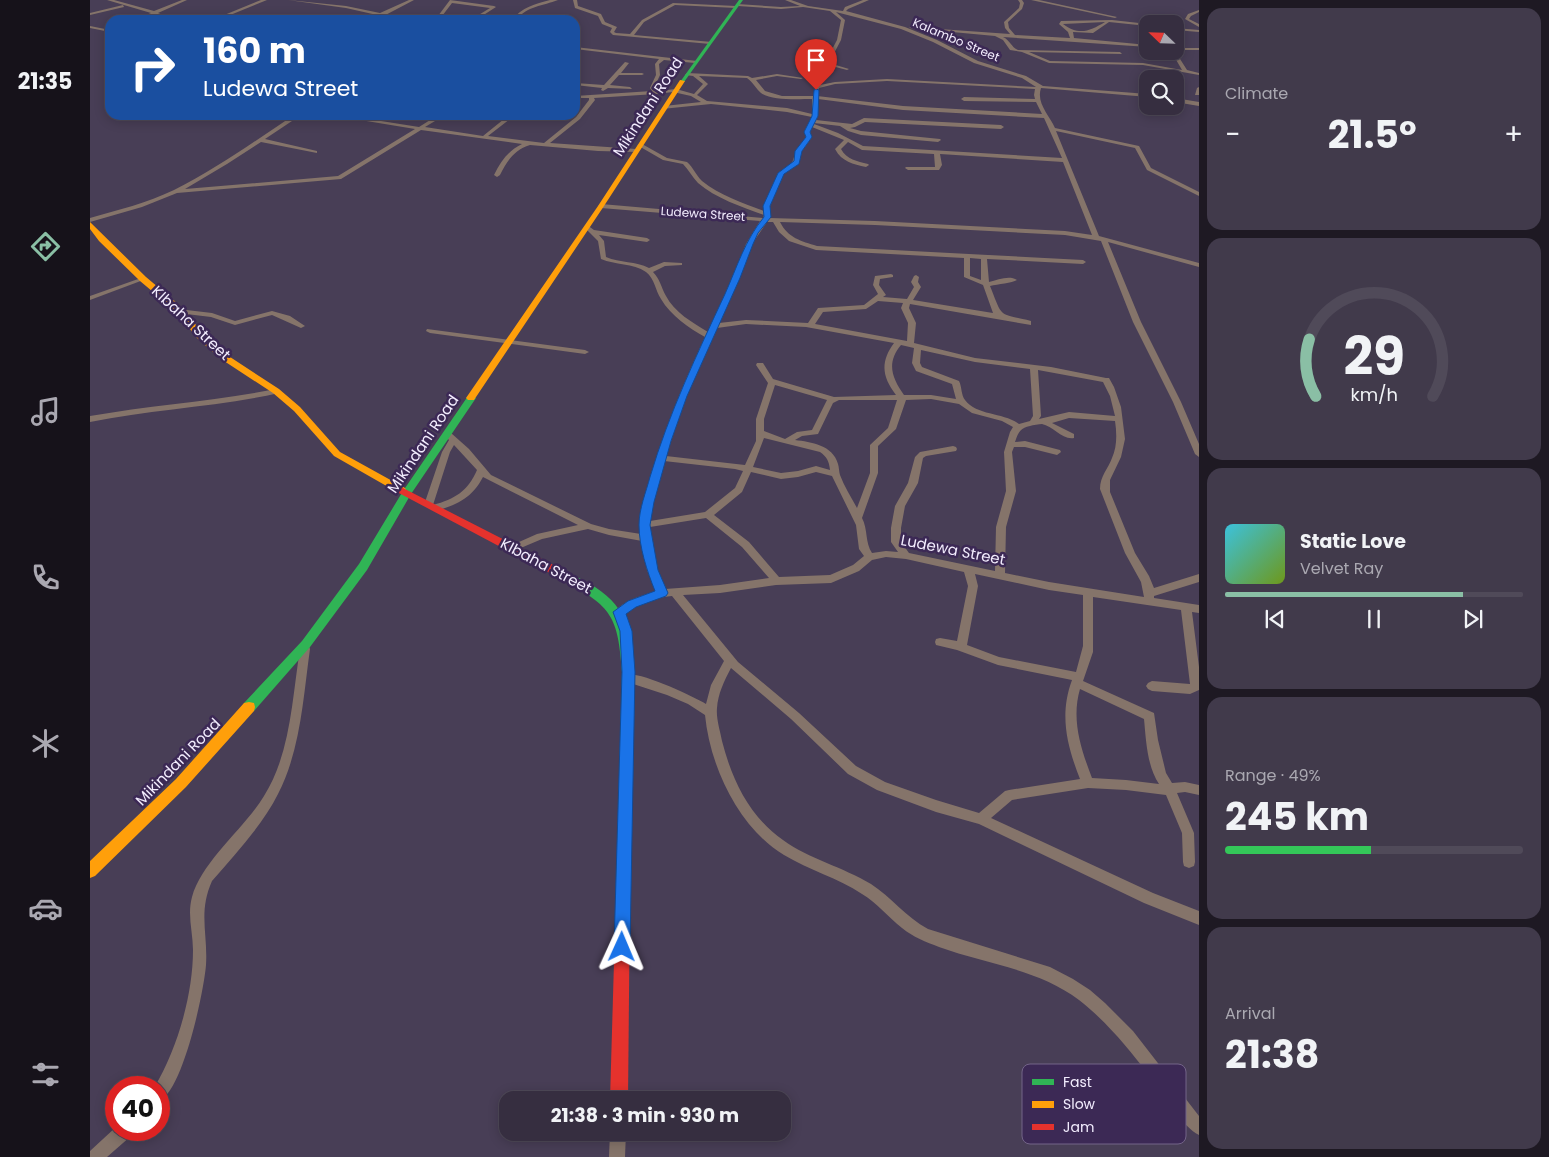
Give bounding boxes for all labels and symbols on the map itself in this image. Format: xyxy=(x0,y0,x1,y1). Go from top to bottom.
street label: Kalambo Street xyxy=(910,14,1002,66)
north arrow xyxy=(1139,15,1184,60)
pin xyxy=(795,39,837,90)
street label: Mikindani Road xyxy=(608,53,687,160)
street label: Ludewa Street xyxy=(660,202,746,225)
street label: KIbaha Street xyxy=(147,281,235,365)
street label: Mikindani Road xyxy=(382,391,463,497)
street label: Ludewa Street xyxy=(899,529,1007,570)
street label: KIbaha Street xyxy=(497,533,596,598)
street label: Mikindani Road xyxy=(130,713,225,810)
position arrow xyxy=(595,920,647,972)
legend xyxy=(1022,1064,1186,1144)
text: Fast xyxy=(1063,1072,1092,1092)
speed limit sign: 40 xyxy=(105,1076,170,1141)
text: Slow xyxy=(1063,1094,1096,1114)
text: Jam xyxy=(1063,1117,1094,1137)

